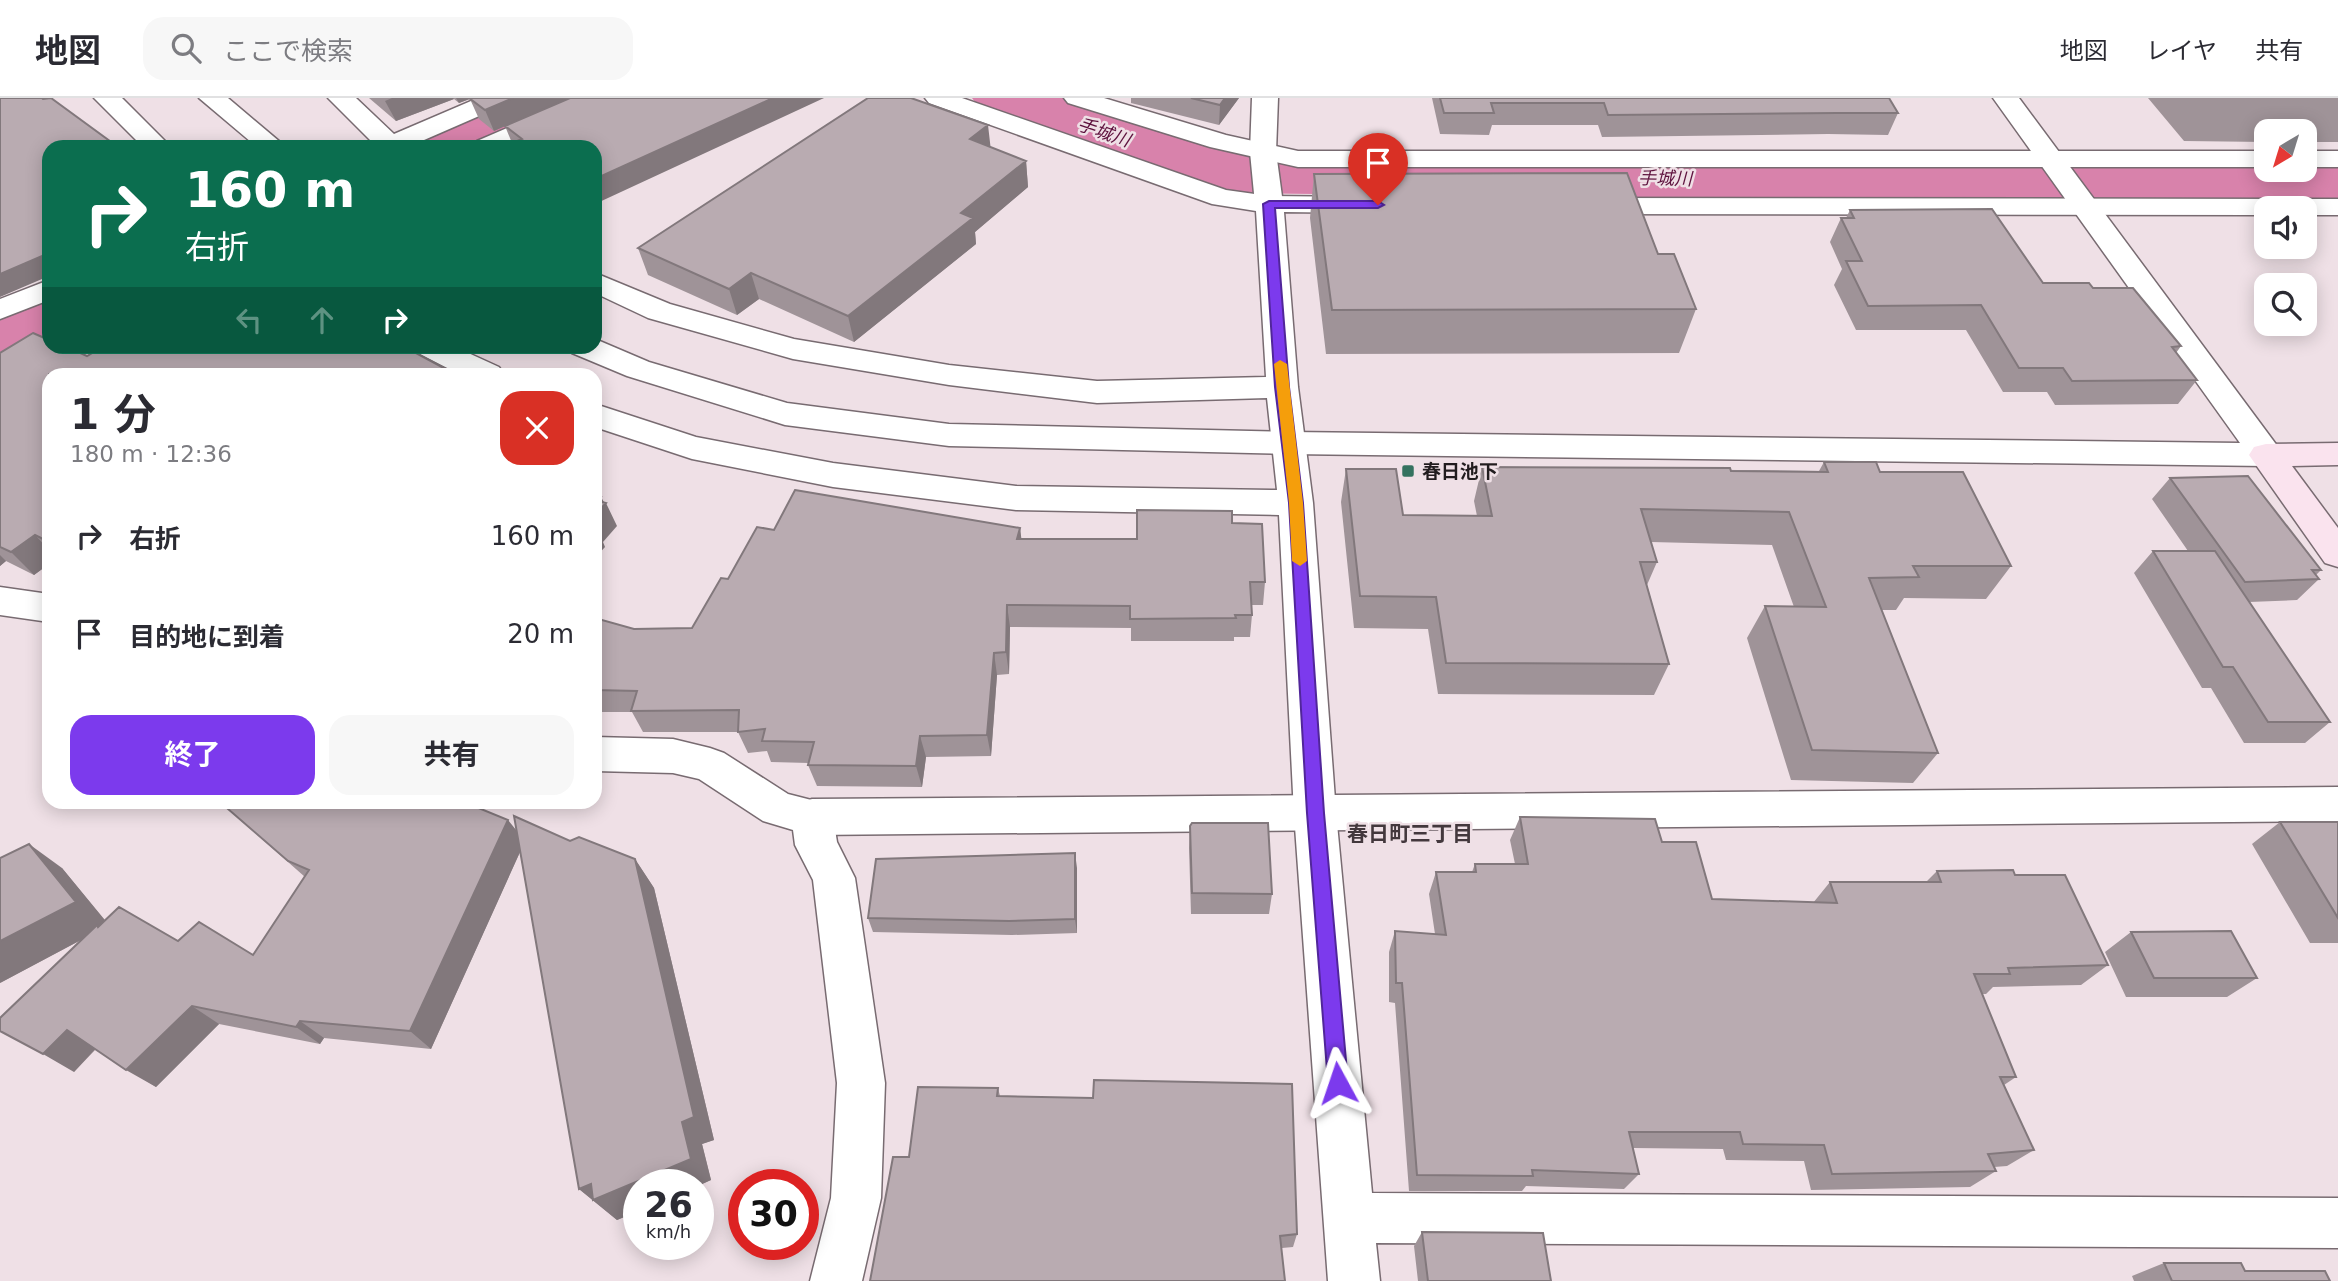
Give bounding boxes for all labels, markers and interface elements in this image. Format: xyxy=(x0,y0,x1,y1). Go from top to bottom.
search box xyxy=(143,17,633,80)
icon: search xyxy=(167,29,205,67)
text: 地図 xyxy=(35,31,101,70)
text: ここで検索 xyxy=(223,36,353,66)
text: 地図 xyxy=(2060,37,2108,65)
text: レイヤ xyxy=(2146,37,2217,65)
text: 共有 xyxy=(2255,37,2303,65)
water label: 手城川 xyxy=(1075,113,1135,151)
north arrow xyxy=(2254,119,2317,182)
map controls xyxy=(2254,119,2317,336)
pin xyxy=(1348,133,1408,205)
icon: arrive xyxy=(1359,144,1397,182)
text: 160 m xyxy=(185,162,355,219)
water label: 手城川 xyxy=(1638,167,1694,189)
icon: right xyxy=(70,168,161,259)
button: sound xyxy=(2254,196,2317,259)
text: 右折 xyxy=(185,228,249,266)
button: search xyxy=(2254,273,2317,336)
icon: left xyxy=(230,301,268,339)
icon: ahead xyxy=(303,301,341,339)
icon: right xyxy=(376,301,414,339)
text: 1 分 xyxy=(70,390,156,439)
button: close xyxy=(500,391,574,465)
text: 180 m · 12:36 xyxy=(70,441,232,467)
place label: 春日池下 xyxy=(1422,460,1498,482)
marker: 春日池下 xyxy=(1400,463,1416,479)
icon: right xyxy=(70,517,108,555)
text: 160 m xyxy=(491,521,574,551)
text: 右折 xyxy=(129,524,181,554)
icon: arrive xyxy=(70,615,108,653)
text: 20 m xyxy=(507,619,574,649)
text: 目的地に到着 xyxy=(129,622,285,652)
button: 終了 xyxy=(70,715,315,795)
button: 共有 xyxy=(329,715,574,795)
district label: 春日町三丁目 xyxy=(1347,822,1473,846)
position arrow xyxy=(1301,1046,1375,1120)
speed limit sign: 30 xyxy=(728,1169,819,1260)
text: 26 xyxy=(644,1185,693,1225)
text: km/h xyxy=(646,1221,691,1242)

